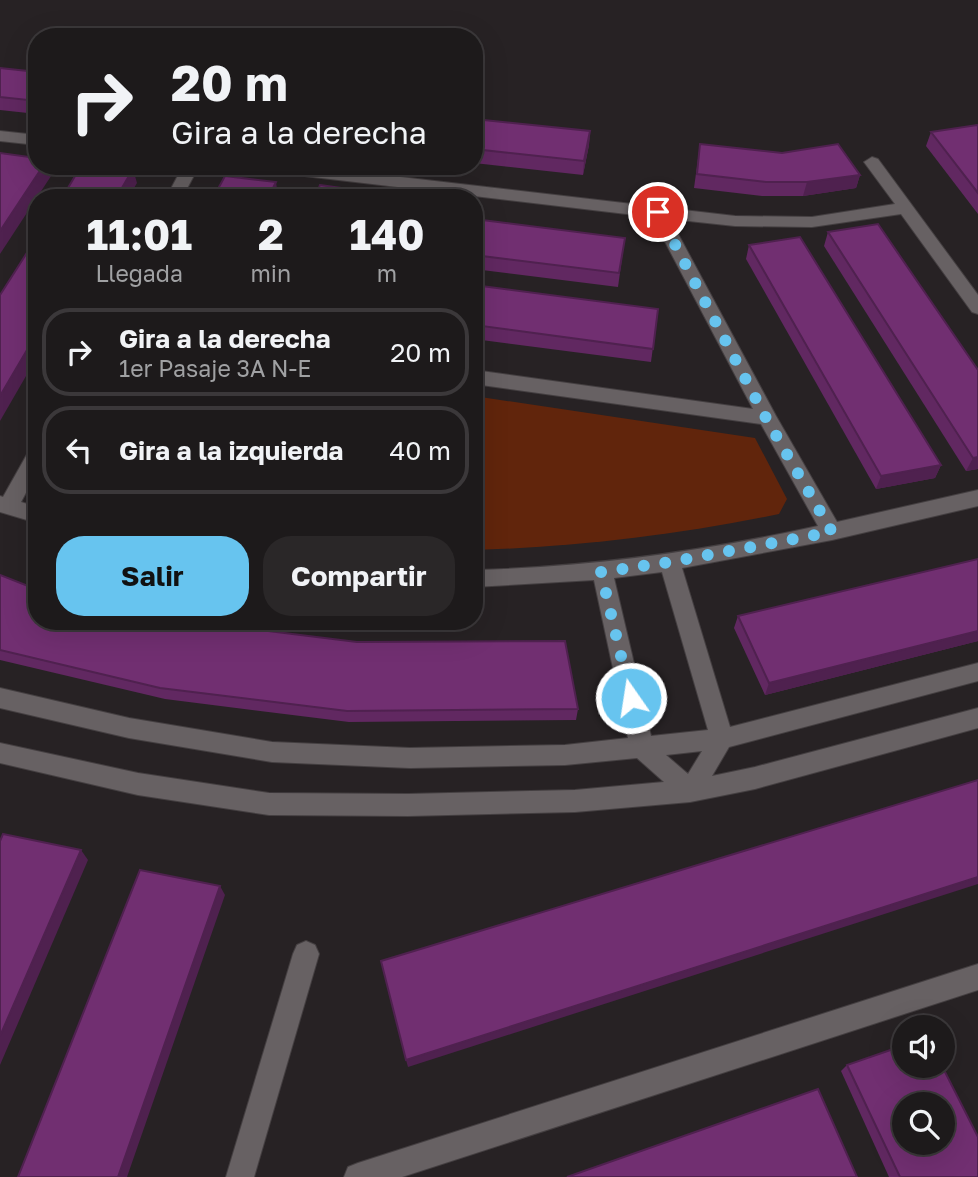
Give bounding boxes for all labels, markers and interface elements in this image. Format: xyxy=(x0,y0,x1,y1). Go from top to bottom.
text: 20 m xyxy=(171,53,288,112)
icon: right xyxy=(56,56,147,147)
text: Gira a la derecha xyxy=(171,113,427,151)
pin xyxy=(628,182,688,242)
icon: arrive xyxy=(639,193,677,231)
text: 11:01 xyxy=(86,209,192,259)
text: 2 xyxy=(258,209,284,259)
text: 140 xyxy=(349,209,425,259)
text: Llegada xyxy=(95,259,183,287)
text: min xyxy=(250,259,291,287)
text: m xyxy=(377,259,397,287)
text: Gira a la derecha xyxy=(119,323,331,354)
icon: right xyxy=(60,333,98,371)
text: 20 m xyxy=(390,337,451,368)
text: 1er Pasaje 3A N-E xyxy=(119,354,311,382)
icon: left xyxy=(60,431,98,469)
text: Gira a la izquierda xyxy=(119,435,343,466)
text: 40 m xyxy=(390,435,451,466)
button: Salir xyxy=(56,536,249,616)
button: Compartir xyxy=(263,536,455,616)
position arrow xyxy=(594,661,668,735)
map controls xyxy=(892,1015,955,1155)
button: sound xyxy=(892,1015,955,1078)
button: search xyxy=(892,1092,955,1155)

